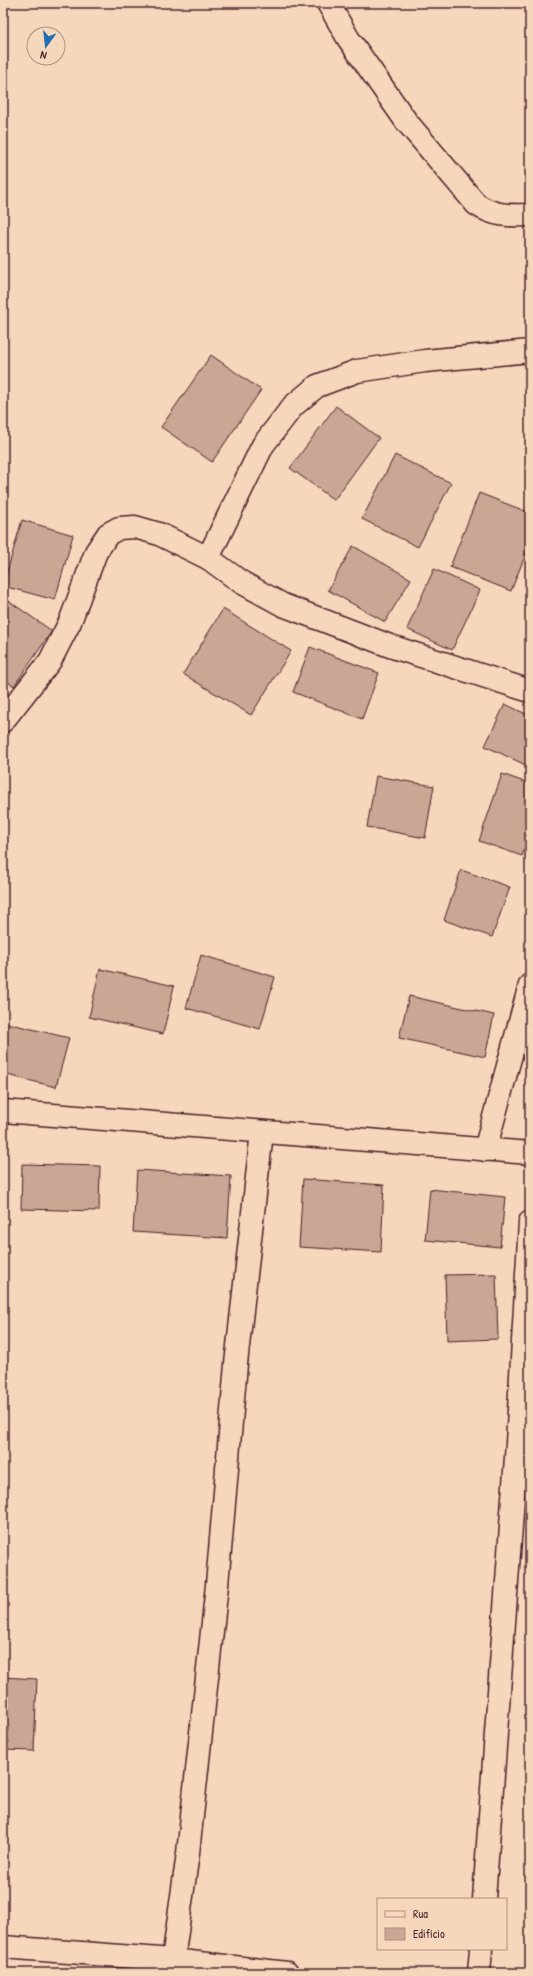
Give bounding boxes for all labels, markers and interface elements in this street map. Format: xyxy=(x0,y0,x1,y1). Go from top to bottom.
north arrow xyxy=(26,26,66,66)
text: N xyxy=(39,48,48,63)
legend xyxy=(377,1898,507,1950)
text: Rua xyxy=(413,1905,428,1922)
text: Edifício xyxy=(413,1925,445,1942)

